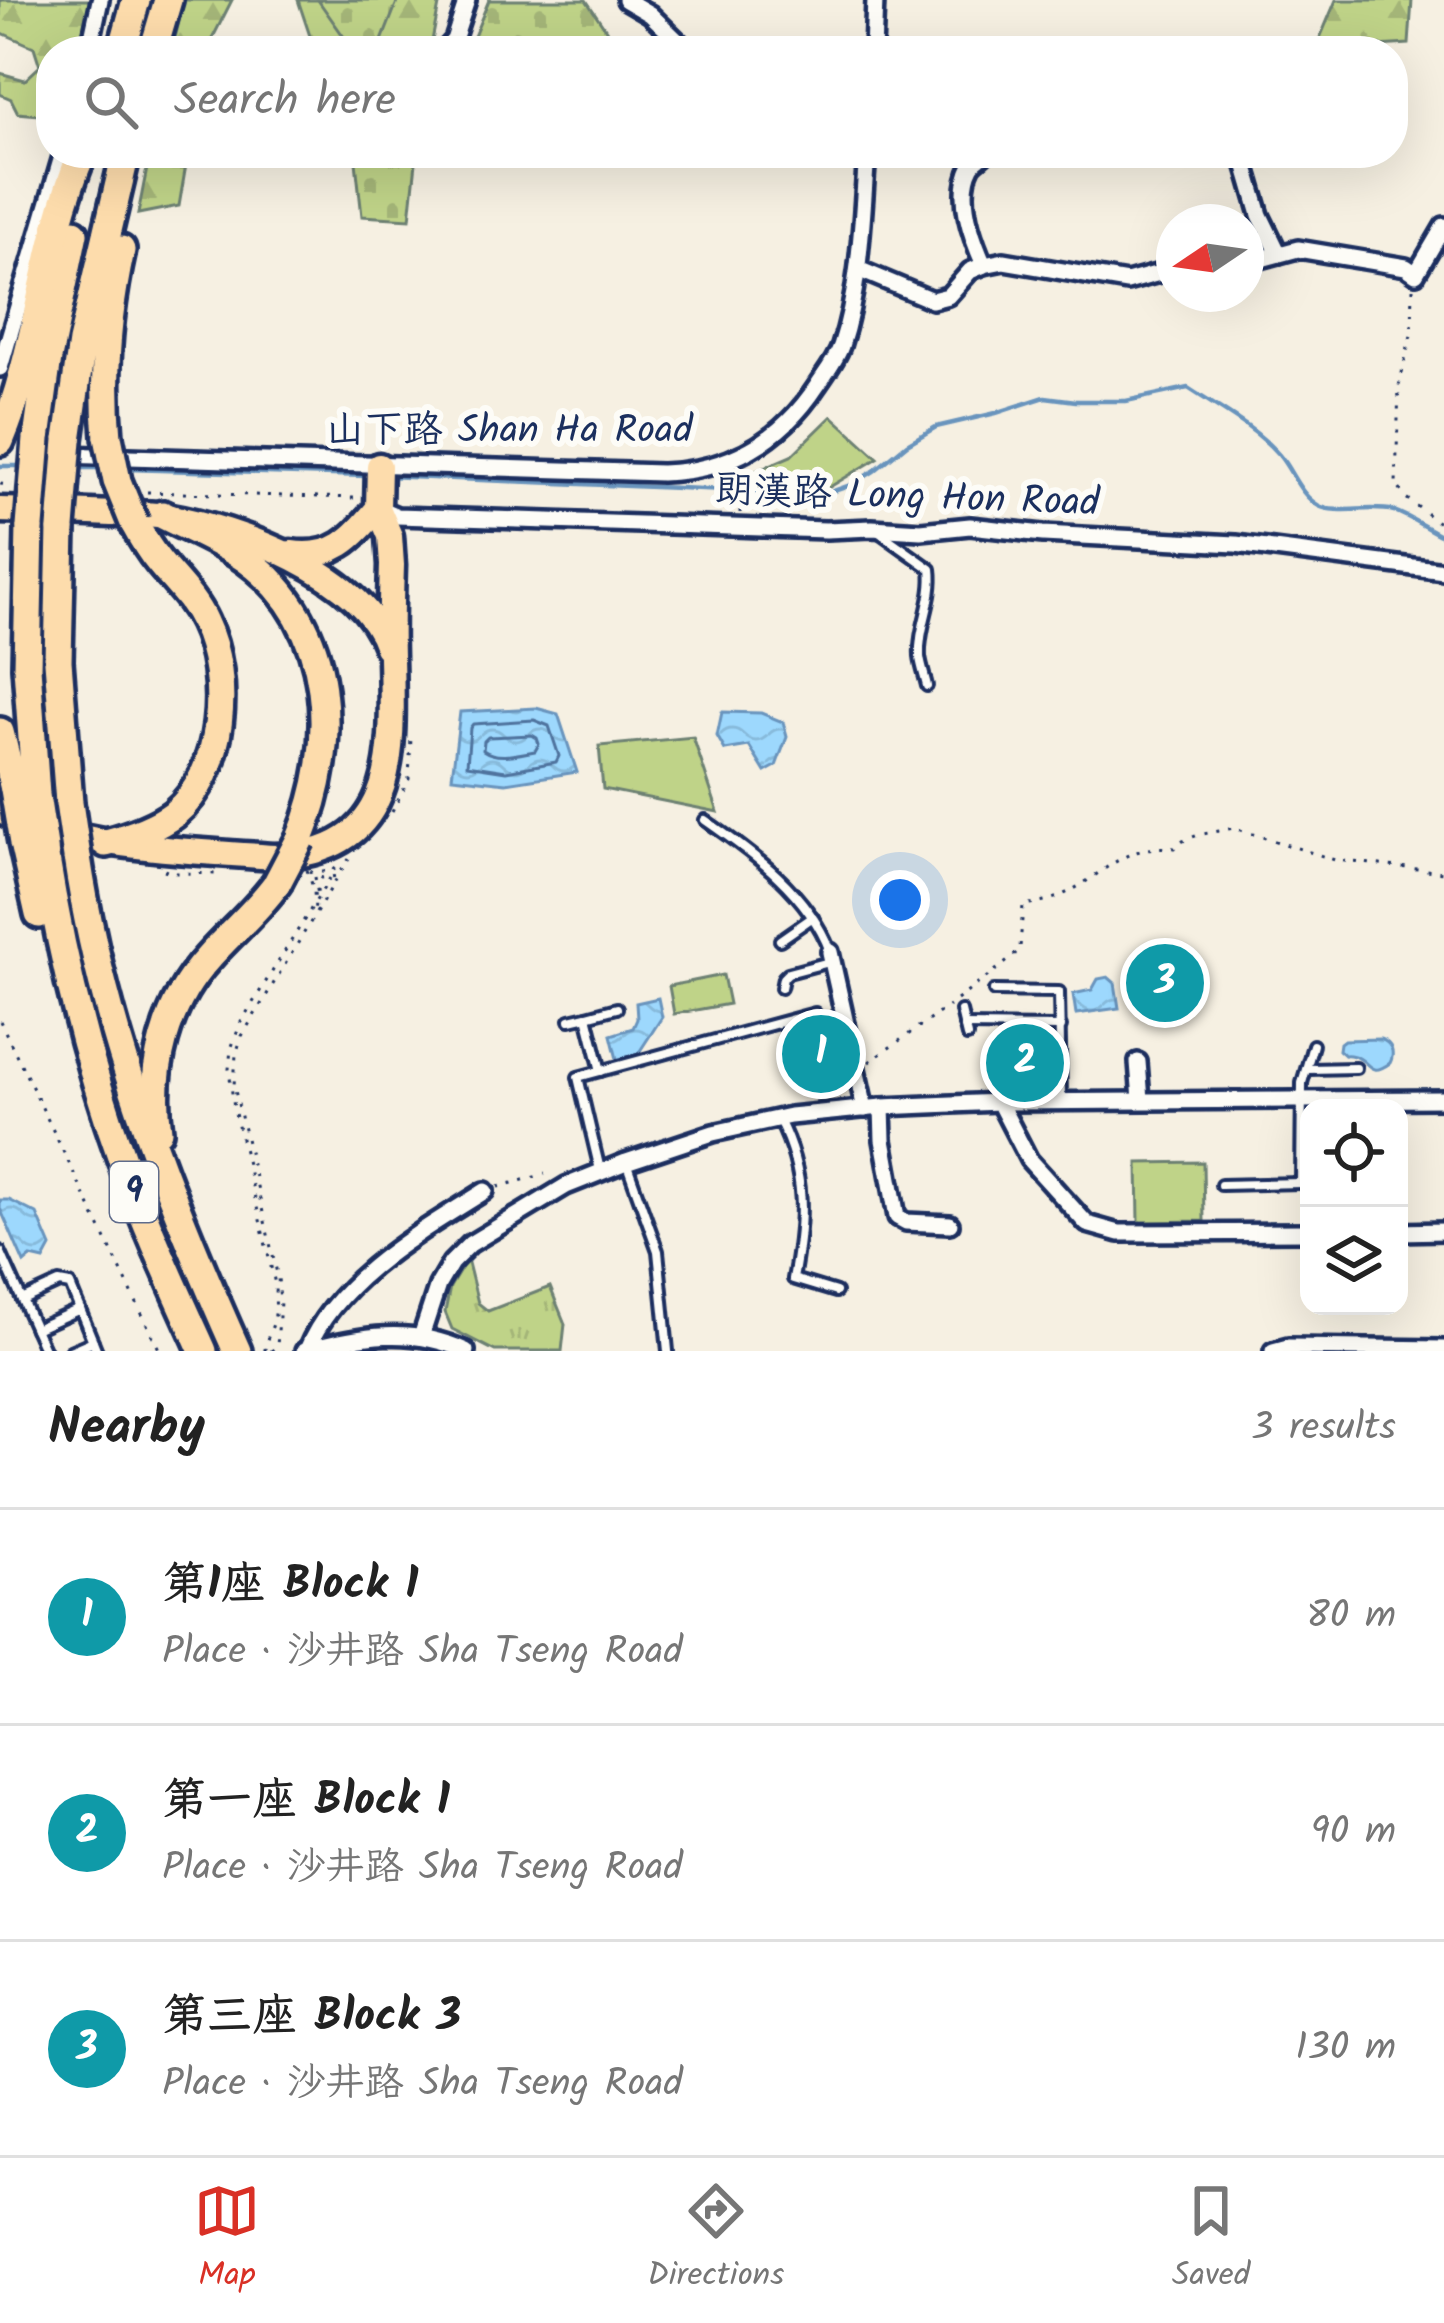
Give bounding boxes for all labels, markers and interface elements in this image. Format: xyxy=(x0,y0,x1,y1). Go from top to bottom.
search box xyxy=(36,36,1408,168)
text: Search here xyxy=(174,66,396,138)
icon: search xyxy=(78,69,144,135)
north arrow xyxy=(1156,204,1264,312)
street label: 山下路 Shan Ha Road xyxy=(325,401,694,463)
street label: 朗漢路 Long Hon Road xyxy=(714,460,1102,536)
your location xyxy=(870,870,930,930)
pin: 3 xyxy=(1126,938,1204,1028)
pin: 1 xyxy=(782,1009,860,1099)
pin: 2 xyxy=(986,1018,1064,1108)
map controls xyxy=(1300,1099,1408,1315)
button: locate xyxy=(1300,1099,1408,1207)
road number: 9 xyxy=(110,1162,158,1222)
button: layers xyxy=(1300,1207,1408,1315)
text: Nearby xyxy=(48,1389,205,1470)
text: 3 results xyxy=(1251,1398,1396,1460)
text: 第1座 Block 1 xyxy=(162,1550,419,1622)
text: 1 xyxy=(81,1586,93,1648)
text: 80 m xyxy=(1306,1586,1396,1648)
text: Place · 沙井路 Sha Tseng Road xyxy=(162,1622,683,1684)
text: 第一座 Block 1 xyxy=(162,1766,450,1838)
text: 2 xyxy=(76,1802,98,1864)
text: 90 m xyxy=(1311,1802,1396,1864)
text: Place · 沙井路 Sha Tseng Road xyxy=(162,1838,683,1900)
text: 第三座 Block 3 xyxy=(162,1982,461,2054)
text: 3 xyxy=(76,2018,98,2080)
text: 130 m xyxy=(1295,2018,1396,2080)
text: Place · 沙井路 Sha Tseng Road xyxy=(162,2054,683,2116)
tab: Map xyxy=(194,2178,260,2303)
tab: Directions xyxy=(647,2178,784,2303)
tab: Saved xyxy=(1172,2178,1250,2303)

